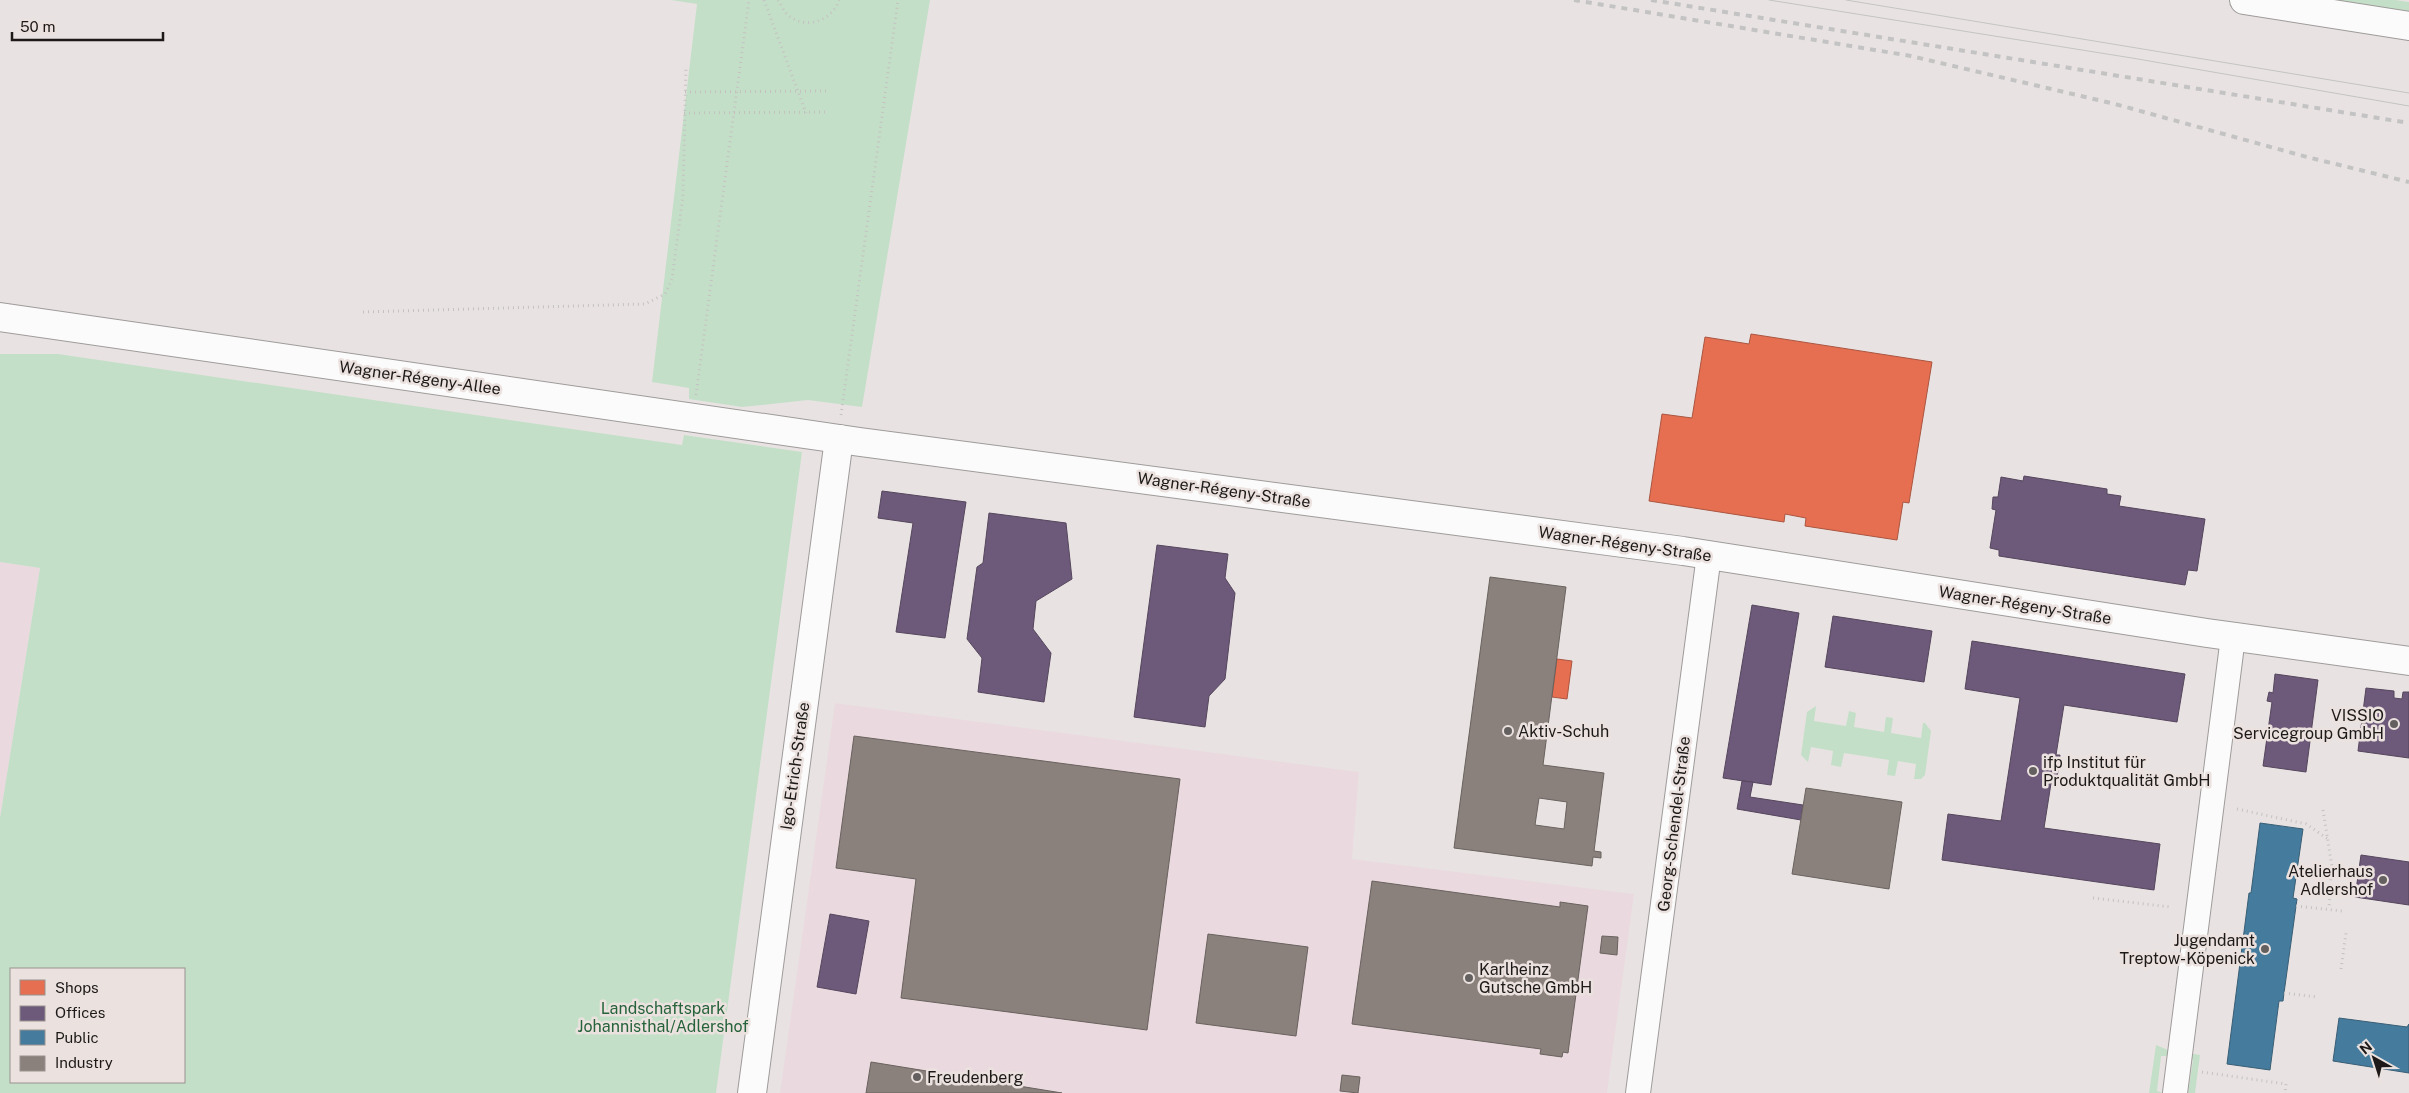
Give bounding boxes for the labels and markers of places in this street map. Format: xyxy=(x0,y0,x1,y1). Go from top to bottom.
place label: VISSIO Servicegroup GmbH xyxy=(2233,706,2384,743)
marker: VISSIO Servicegroup GmbH xyxy=(2388,718,2400,730)
place label: Aktiv-Schuh xyxy=(1518,722,1609,741)
marker: Aktiv-Schuh xyxy=(1502,725,1514,737)
place label: ifp Institut für Produktqualität GmbH xyxy=(2043,753,2211,790)
marker: ifp Institut für Produktqualität GmbH xyxy=(2027,765,2039,777)
place label: Atelierhaus Adlershof xyxy=(2288,862,2373,899)
marker: Atelierhaus Adlershof xyxy=(2377,874,2389,886)
place label: Jugendamt Treptow-Köpenick xyxy=(2119,931,2255,968)
marker: Jugendamt Treptow-Köpenick xyxy=(2259,943,2271,955)
place label: Karlheinz Gutsche GmbH xyxy=(1479,960,1592,997)
marker: Karlheinz Gutsche GmbH xyxy=(1463,972,1475,984)
place label: Freudenberg xyxy=(927,1068,1023,1087)
marker: Freudenberg xyxy=(911,1071,923,1083)

